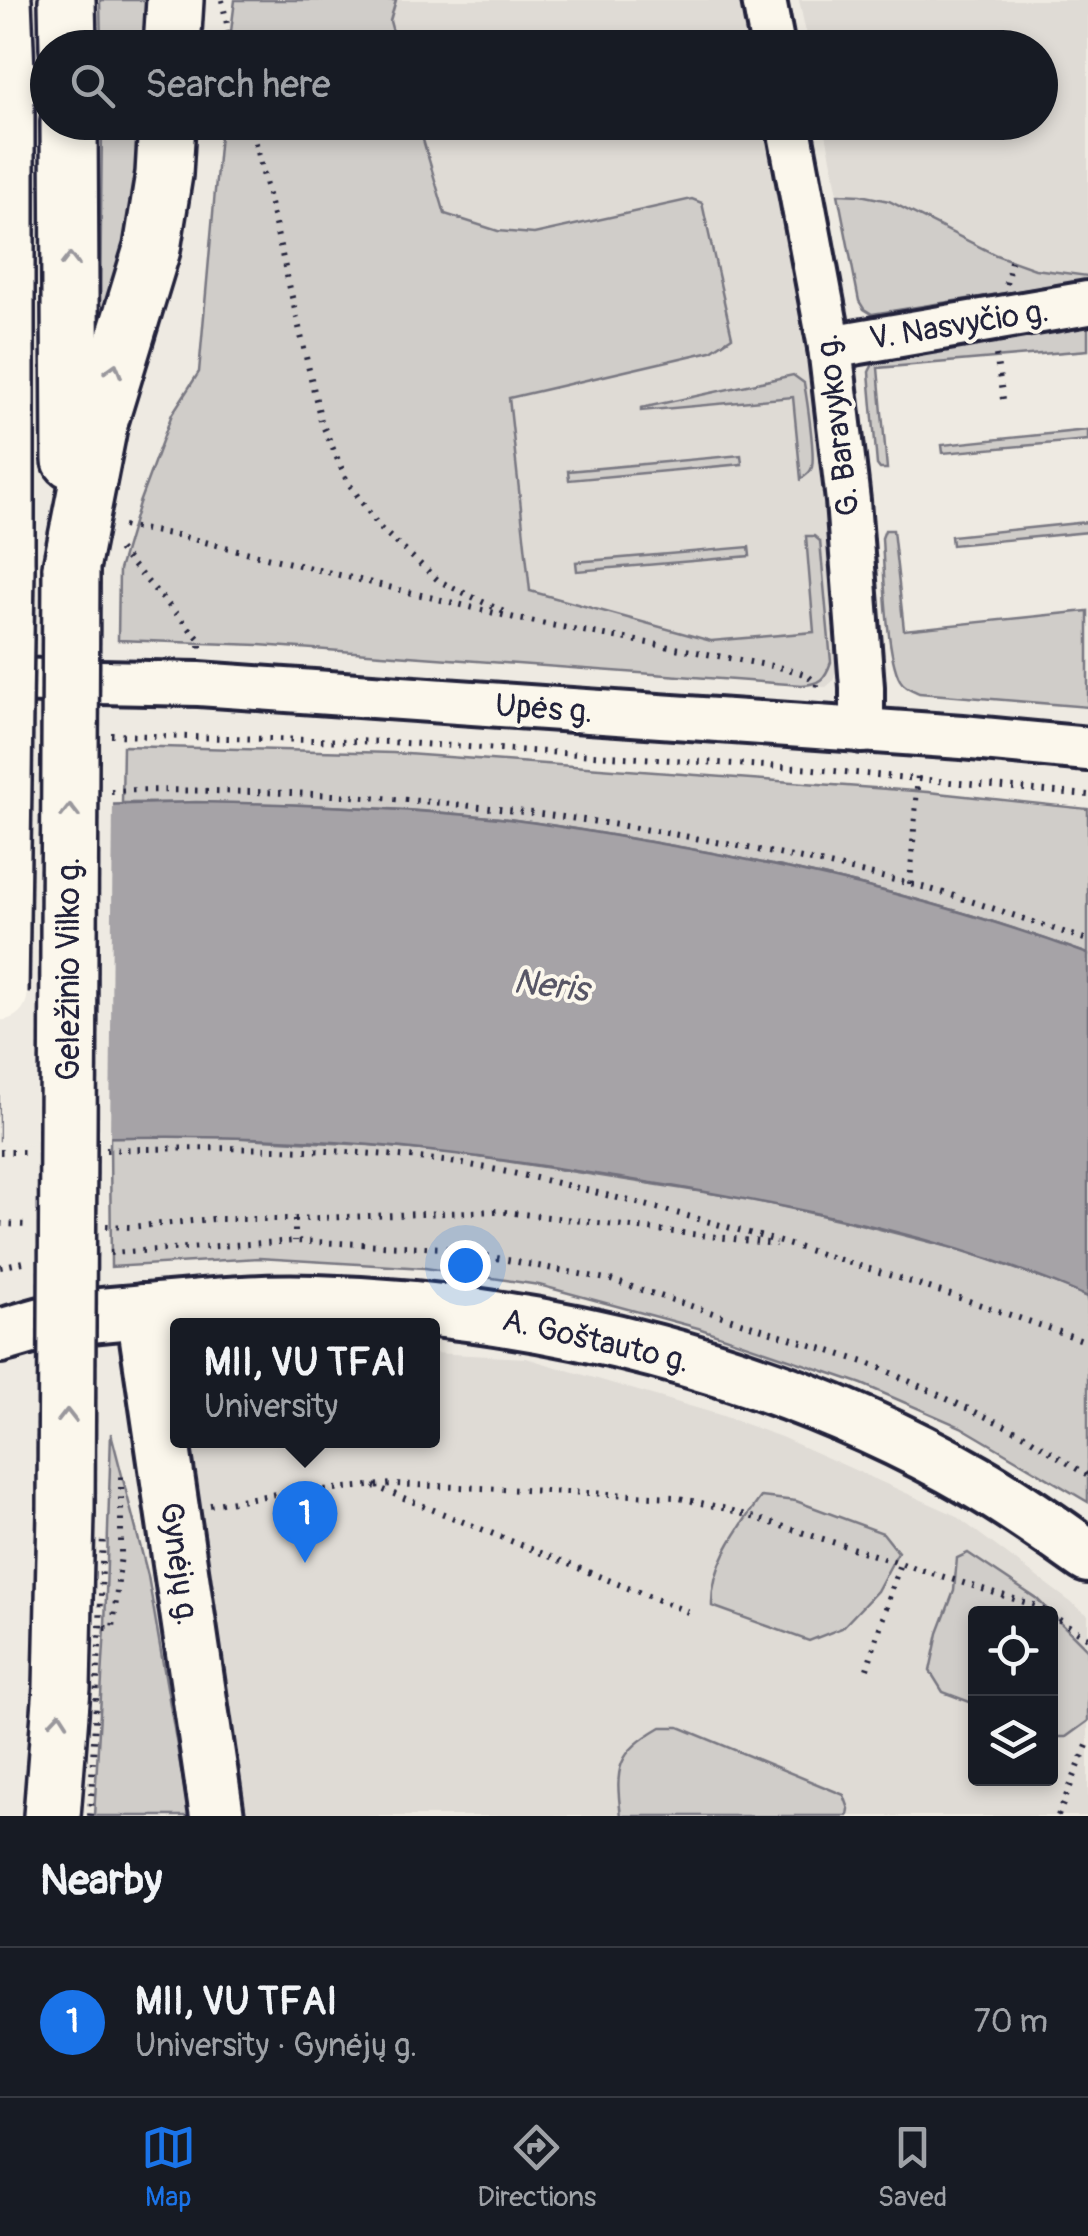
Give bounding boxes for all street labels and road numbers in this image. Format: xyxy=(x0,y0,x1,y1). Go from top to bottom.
street label: V. Nasvyčio g. xyxy=(867,291,1051,359)
street label: G. Baravyko g. xyxy=(807,332,869,518)
street label: Upės g. xyxy=(494,686,594,732)
street label: Geležinio Vilko g. xyxy=(49,857,89,1081)
street label: A. Goštauto g. xyxy=(499,1300,693,1382)
street label: Gynėjų g. xyxy=(151,1500,207,1628)

